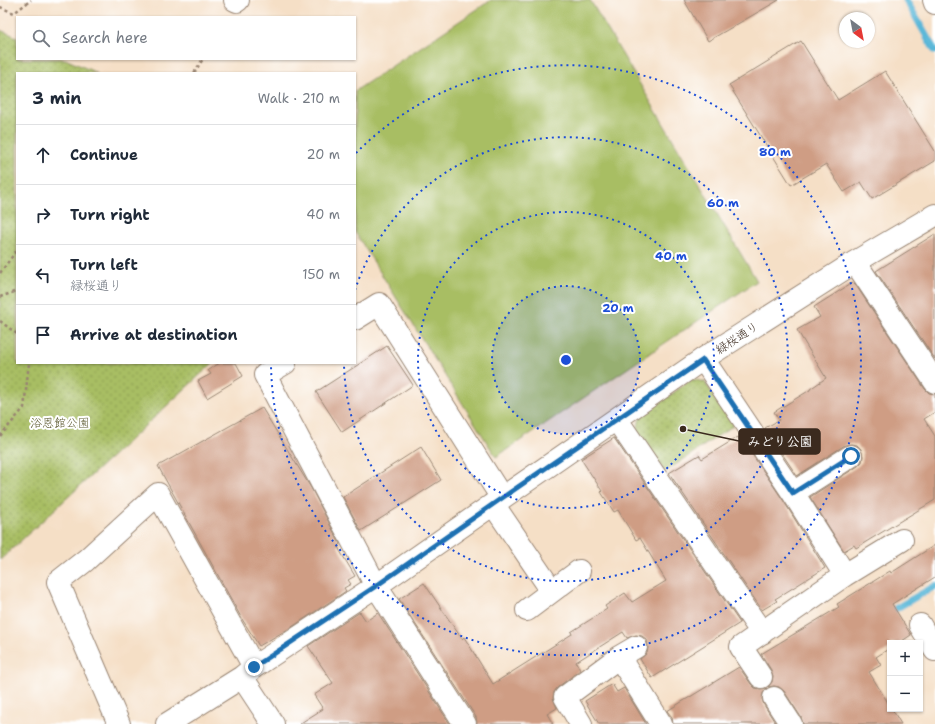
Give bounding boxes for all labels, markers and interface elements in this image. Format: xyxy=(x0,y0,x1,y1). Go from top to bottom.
north arrow xyxy=(839,12,875,48)
search box xyxy=(16,16,356,60)
icon: search xyxy=(30,27,52,49)
text: Search here xyxy=(62,28,148,48)
text: 3 min xyxy=(32,87,82,109)
text: Walk · 210 m xyxy=(258,90,340,107)
icon: ahead xyxy=(32,144,54,166)
text: 80 m xyxy=(759,144,791,160)
text: Continue xyxy=(70,145,138,165)
text: 20 m xyxy=(307,146,340,163)
text: 60 m xyxy=(707,195,739,211)
icon: right xyxy=(32,204,54,226)
text: Turn right xyxy=(70,205,150,225)
text: 40 m xyxy=(306,206,340,223)
text: 40 m xyxy=(655,248,687,264)
text: Turn left xyxy=(70,255,138,275)
icon: left xyxy=(32,264,54,286)
text: 150 m xyxy=(302,266,340,283)
text: 緑桜通り xyxy=(70,277,122,294)
text: 20 m xyxy=(602,300,634,316)
street label: 緑桜通り xyxy=(713,318,761,358)
icon: arrive xyxy=(32,324,54,346)
text: Arrive at destination xyxy=(70,325,238,345)
centre of rings xyxy=(559,353,573,367)
park label: 浴恩館公園 xyxy=(30,415,90,431)
callout: みどり公園 xyxy=(739,429,820,454)
text: みどり公園 xyxy=(747,433,813,450)
route start xyxy=(842,447,860,465)
map controls xyxy=(887,640,923,712)
button: + xyxy=(887,640,923,676)
route end xyxy=(245,658,263,676)
button: − xyxy=(887,676,923,712)

